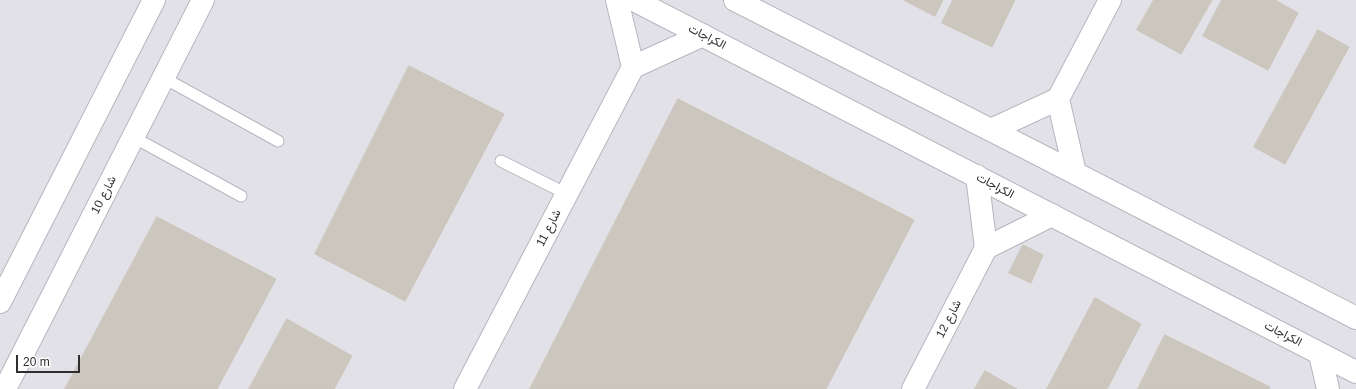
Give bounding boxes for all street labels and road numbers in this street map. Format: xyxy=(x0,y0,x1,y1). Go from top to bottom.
street label: الكراجات xyxy=(686,21,728,53)
street label: الكراجات xyxy=(974,170,1016,202)
street label: شارع 10 xyxy=(88,174,120,216)
street label: شارع 11 xyxy=(534,207,564,249)
street label: شارع 12 xyxy=(933,298,965,340)
street label: الكراجات xyxy=(1262,318,1304,350)

